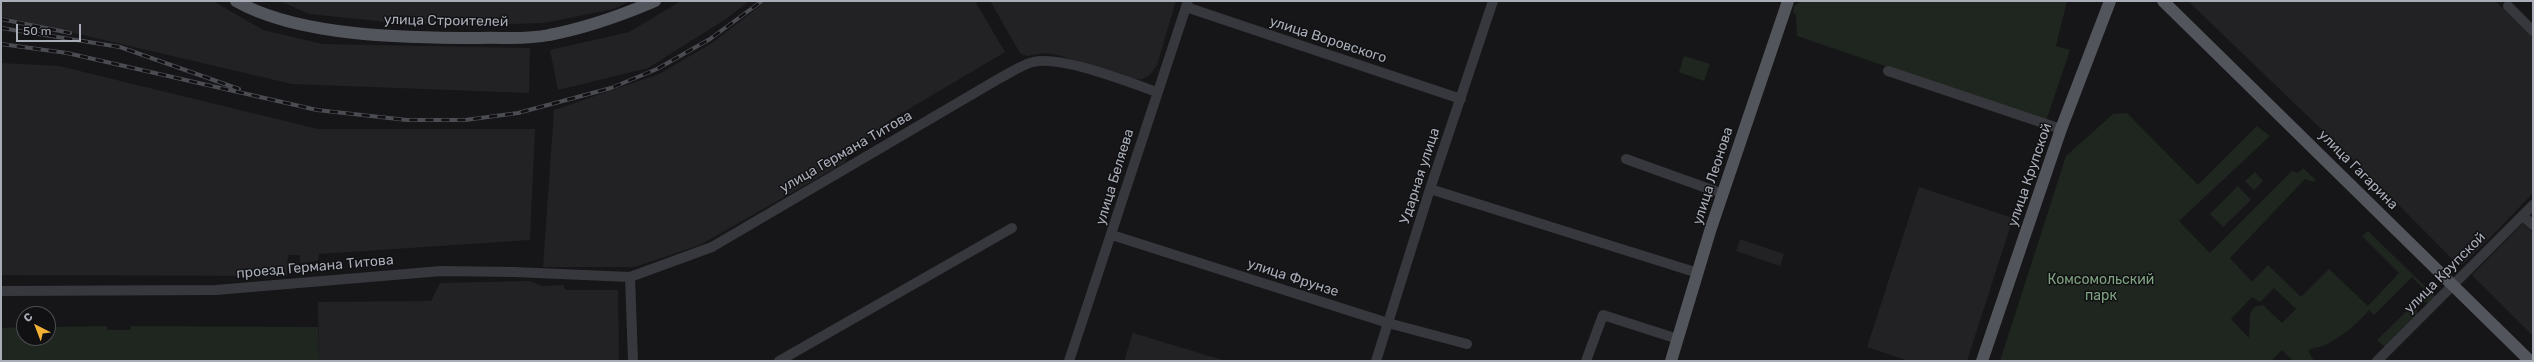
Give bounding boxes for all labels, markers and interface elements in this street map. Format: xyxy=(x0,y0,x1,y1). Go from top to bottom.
street label: улица Строителей xyxy=(384,12,508,30)
street label: улица Воровского xyxy=(1267,13,1389,67)
scale bar xyxy=(18,16,83,42)
text: 50 m xyxy=(23,24,51,38)
street label: улица Германа Титова xyxy=(777,107,915,197)
street label: улица Крупской xyxy=(2004,121,2056,229)
street label: улица Леонова xyxy=(1689,125,1737,227)
street label: Ударная улица xyxy=(1397,126,1443,226)
street label: улица Беляева xyxy=(1092,127,1138,227)
street label: улица Гагарина xyxy=(2315,127,2401,213)
street label: улица Крупской xyxy=(2401,229,2489,317)
street label: проезд Германа Титова xyxy=(236,252,394,282)
street label: улица Фрунзе xyxy=(1245,255,1341,301)
park label: Комсомольский парк xyxy=(2048,272,2154,304)
north arrow xyxy=(16,306,56,346)
text: С xyxy=(21,310,36,325)

